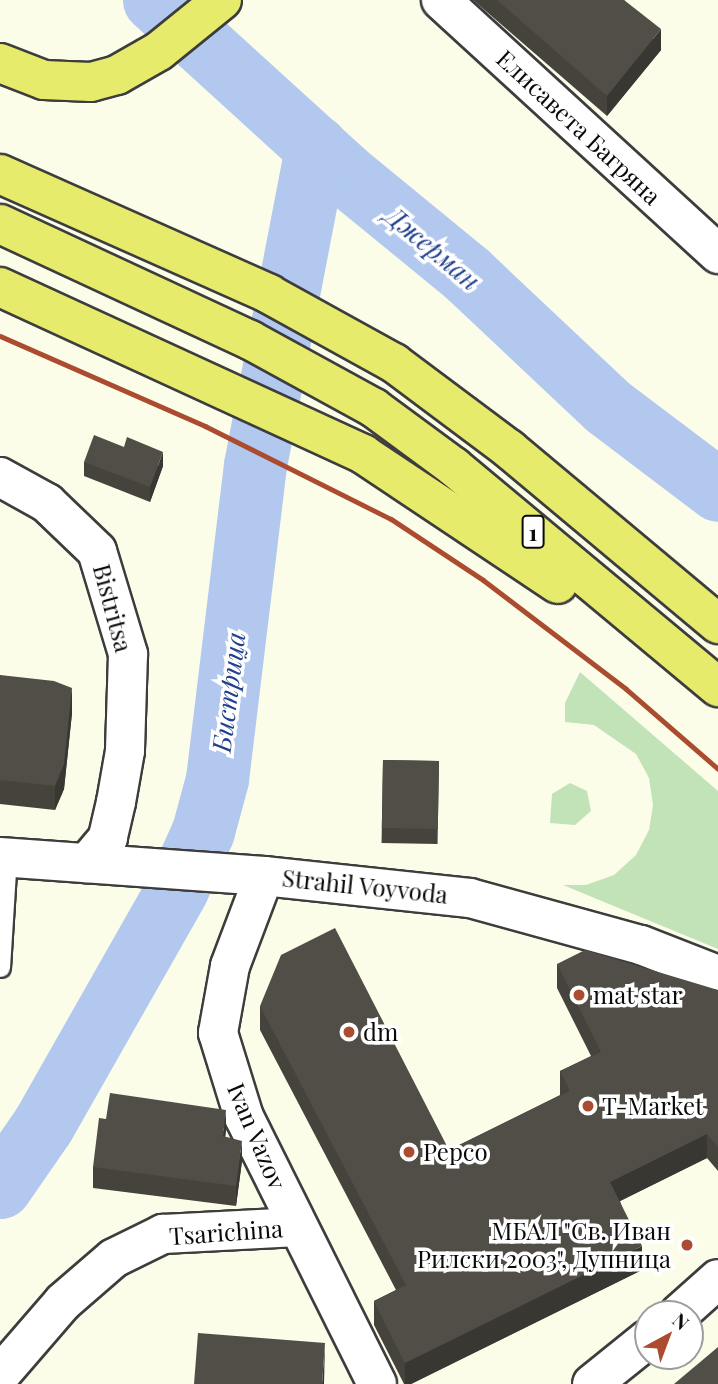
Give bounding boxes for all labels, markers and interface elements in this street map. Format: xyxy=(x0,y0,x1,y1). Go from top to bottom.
street label: Елисавета Багряна xyxy=(491,44,667,210)
water label: Джерман xyxy=(380,200,486,296)
road number: 1 xyxy=(521,512,545,552)
street label: Bistritsa xyxy=(87,561,139,655)
water label: Бистрица xyxy=(205,630,251,754)
street label: Strahil Voyvoda xyxy=(280,863,450,909)
place label: mat star xyxy=(593,981,683,1009)
marker: mat star xyxy=(571,987,587,1003)
place label: dm xyxy=(363,1018,398,1046)
marker: dm xyxy=(341,1024,357,1040)
street label: Ivan Vazov xyxy=(222,1078,292,1194)
place label: T-Market xyxy=(602,1092,704,1120)
marker: T-Market xyxy=(580,1098,596,1114)
place label: Pepco xyxy=(423,1138,488,1166)
marker: Pepco xyxy=(401,1144,417,1160)
street label: Tsarichina xyxy=(168,1214,284,1250)
place label: МБАЛ "Св. Иван Рилски 2003", Дупница xyxy=(417,1217,671,1273)
marker: МБАЛ "Св. Иван Рилски 2003", Дупница xyxy=(677,1235,697,1255)
north arrow xyxy=(634,1300,704,1370)
text: N xyxy=(668,1306,695,1335)

